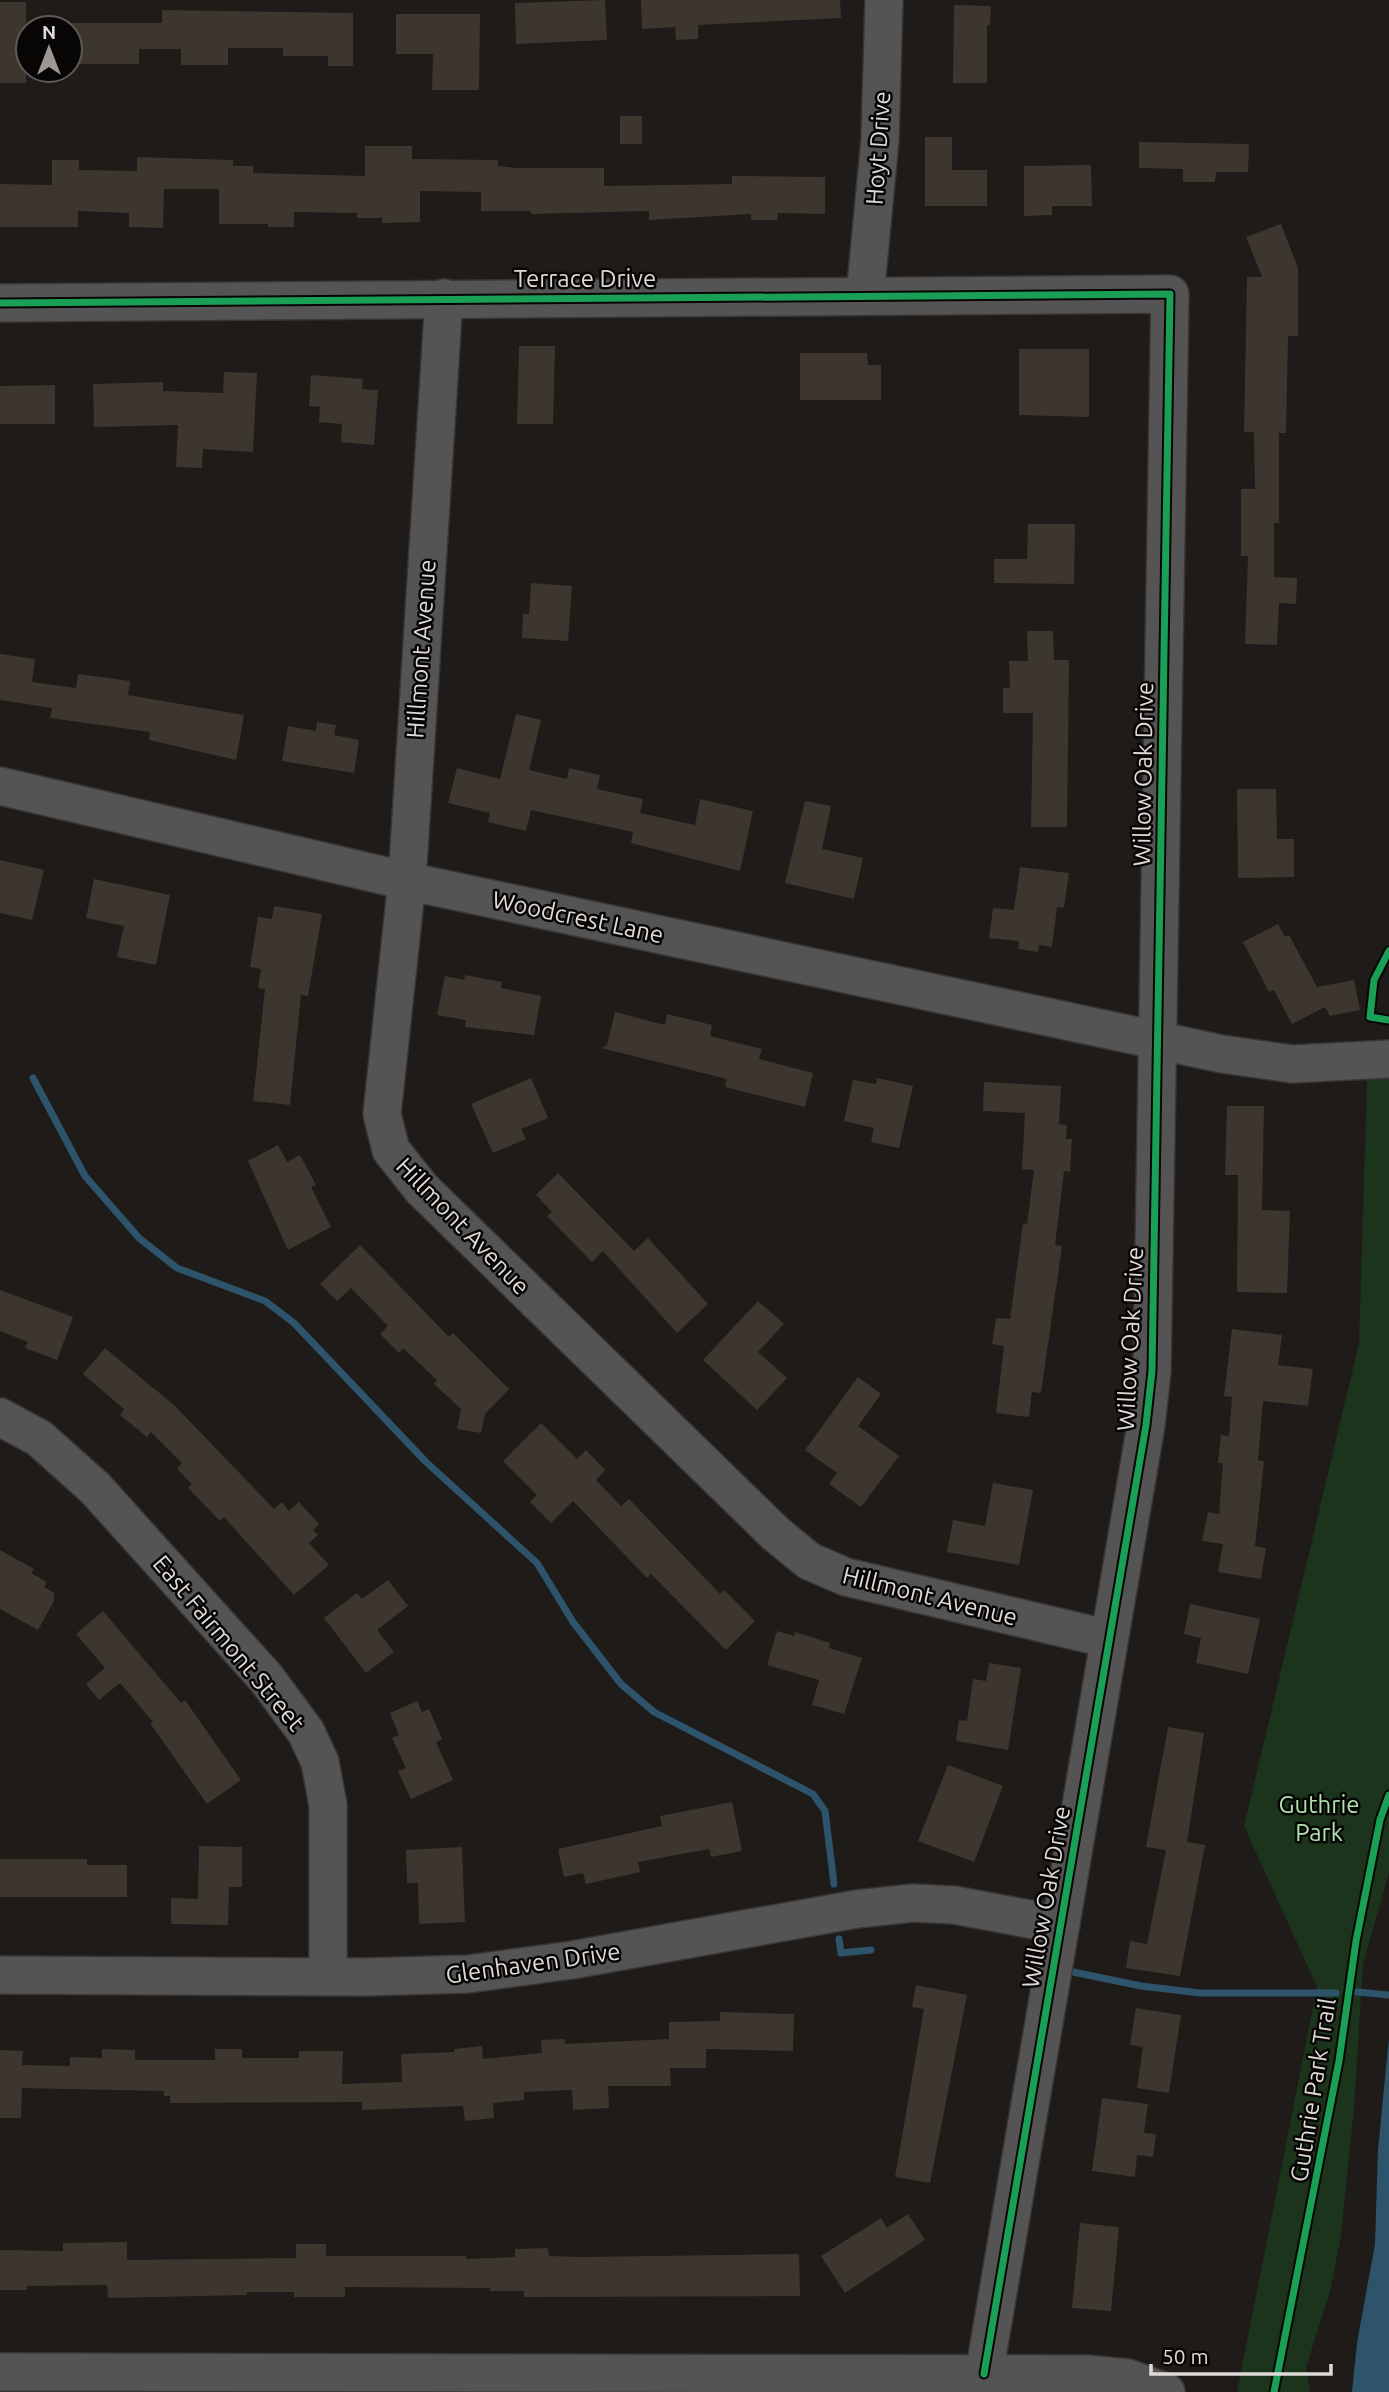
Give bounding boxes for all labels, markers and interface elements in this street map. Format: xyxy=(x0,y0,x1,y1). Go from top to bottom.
north arrow xyxy=(14,14,84,84)
text: N xyxy=(42,21,56,43)
street label: Hoyt Drive xyxy=(861,90,895,206)
street label: Terrace Drive xyxy=(514,265,656,292)
street label: Hillmont Avenue xyxy=(401,559,441,739)
street label: Willow Oak Drive xyxy=(1128,682,1158,866)
street label: Woodcrest Lane xyxy=(490,886,666,948)
street label: Hillmont Avenue xyxy=(391,1152,535,1300)
street label: Willow Oak Drive xyxy=(1112,1246,1148,1432)
street label: East Fairmont Street xyxy=(148,1550,311,1737)
street label: Hillmont Avenue xyxy=(840,1561,1020,1631)
park label: Guthrie Park xyxy=(1279,1791,1359,1846)
street label: Willow Oak Drive xyxy=(1017,1804,1075,1990)
street label: Glenhaven Drive xyxy=(444,1937,622,1989)
street label: Guthrie Park Trail xyxy=(1285,1996,1341,2184)
scale bar xyxy=(1151,2332,1331,2376)
text: 50 m xyxy=(1162,2344,1209,2368)

